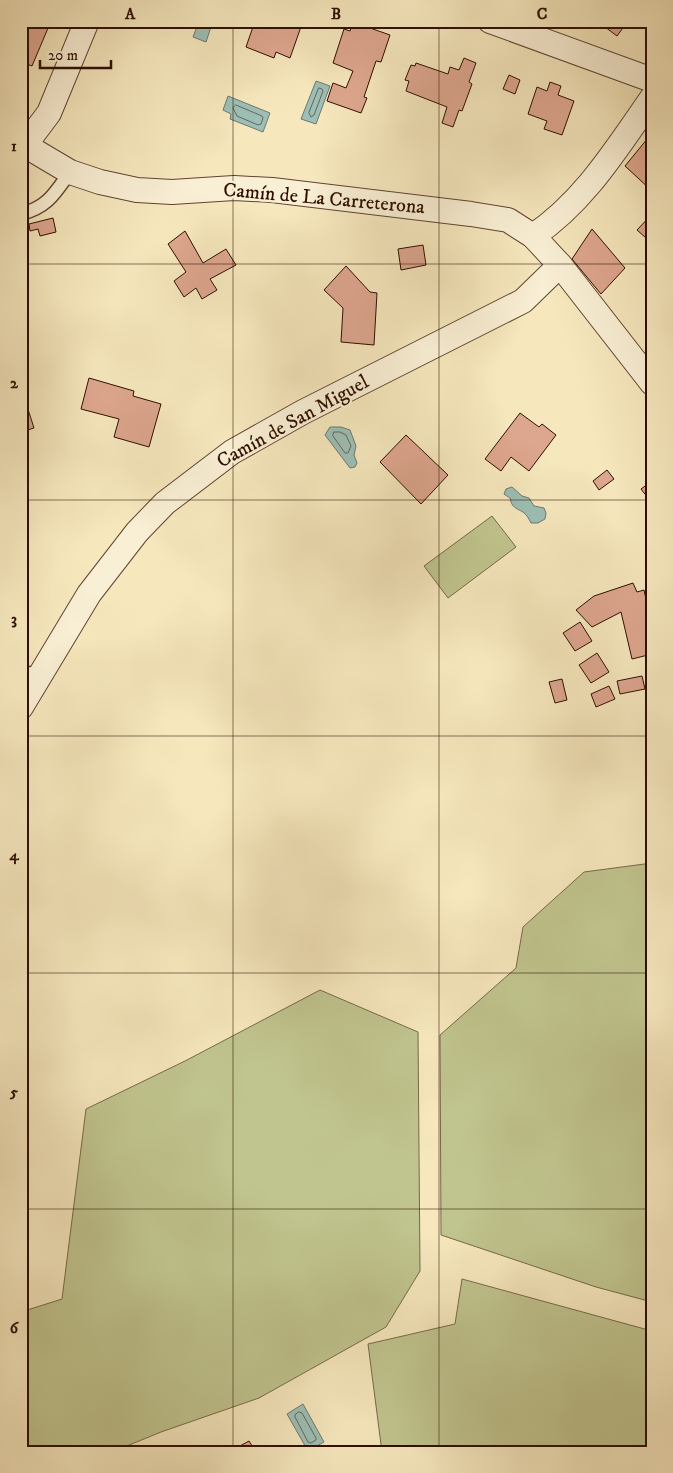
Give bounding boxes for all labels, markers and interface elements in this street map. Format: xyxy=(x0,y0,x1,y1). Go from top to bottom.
text: A xyxy=(124,4,136,24)
text: B xyxy=(331,4,341,24)
text: C xyxy=(537,4,547,24)
scale bar xyxy=(40,38,111,70)
text: 20 m xyxy=(48,46,78,65)
text: 1 xyxy=(11,136,17,156)
street label: Camín de La Carreterona xyxy=(222,178,426,220)
street label: Camín de San Miguel xyxy=(213,370,373,474)
text: 2 xyxy=(10,373,19,393)
text: 3 xyxy=(11,609,17,629)
text: 4 xyxy=(8,845,19,865)
text: 5 xyxy=(9,1082,18,1102)
text: 6 xyxy=(10,1318,20,1338)

